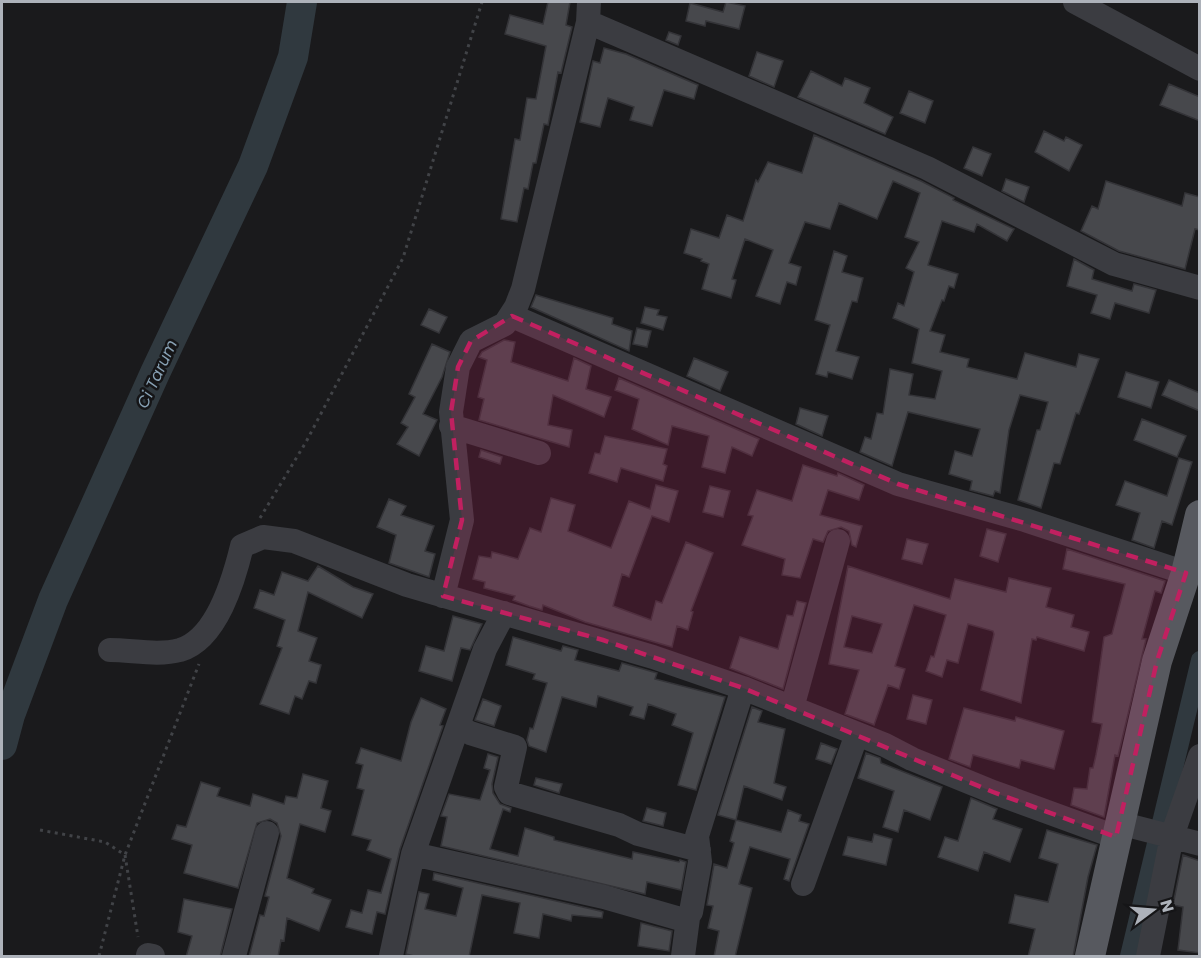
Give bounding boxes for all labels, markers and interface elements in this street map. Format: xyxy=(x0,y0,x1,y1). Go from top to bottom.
water label: Ci Tarum xyxy=(131,336,183,412)
north arrow xyxy=(1123,880,1183,940)
text: N xyxy=(1154,897,1180,915)

